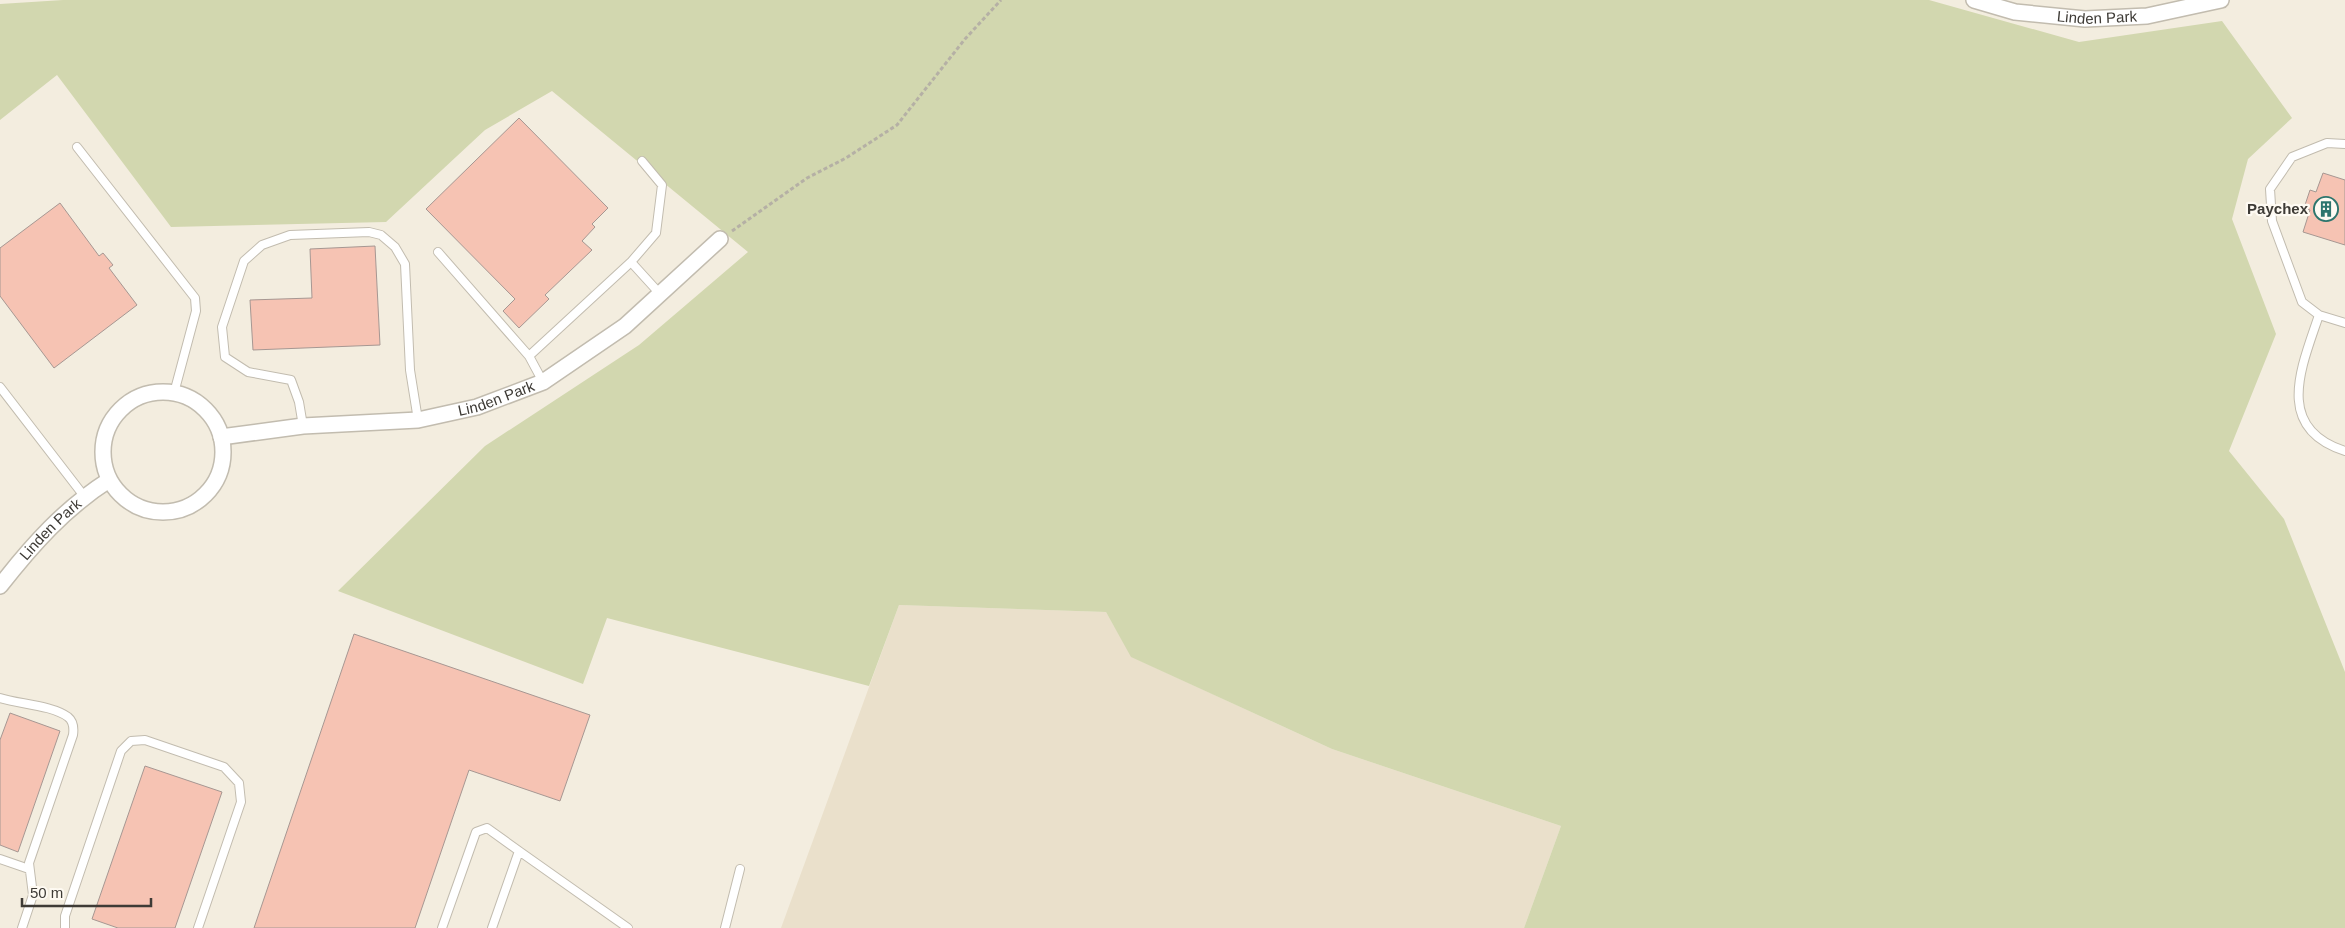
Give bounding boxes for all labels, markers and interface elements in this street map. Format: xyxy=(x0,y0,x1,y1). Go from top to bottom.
street label: Linden Park xyxy=(2056,7,2138,27)
building icon: Paychex xyxy=(2313,196,2339,222)
place label: Paychex xyxy=(2247,200,2309,217)
street label: Linden Park xyxy=(456,377,537,419)
street label: Linden Park xyxy=(16,494,85,563)
scale bar xyxy=(22,876,151,908)
text: 50 m xyxy=(30,884,63,901)

